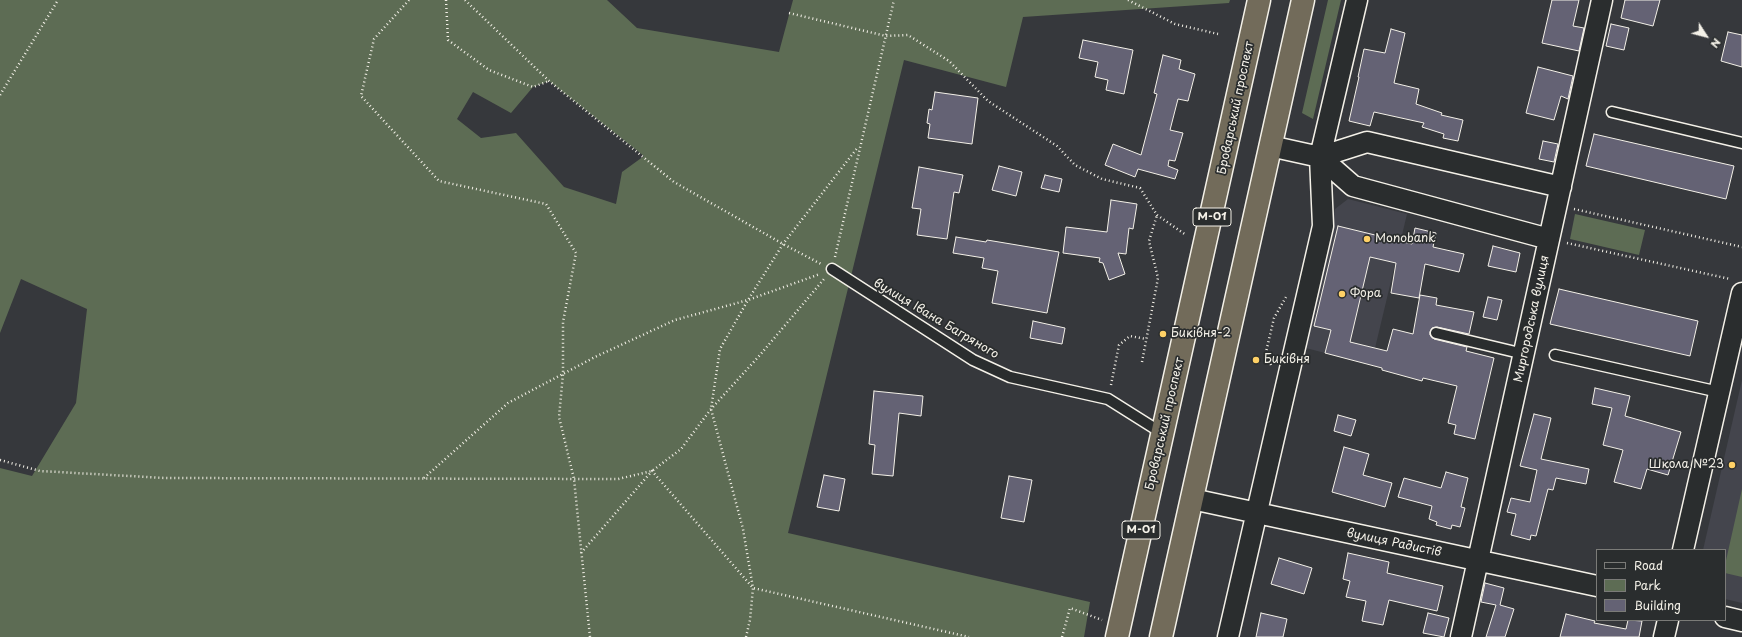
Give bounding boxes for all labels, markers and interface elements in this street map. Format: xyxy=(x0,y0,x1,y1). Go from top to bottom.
north arrow xyxy=(1686,16,1726,56)
text: N xyxy=(1707,35,1726,52)
street label: Броварський проспект xyxy=(1215,40,1257,176)
road number: М-01 xyxy=(1193,208,1231,226)
place label: Monobank xyxy=(1375,232,1436,246)
marker: Monobank xyxy=(1362,234,1372,244)
street label: Миргородська вулиця xyxy=(1511,254,1553,384)
street label: вулиця Івана Багряного xyxy=(871,276,1001,362)
place label: Фора xyxy=(1350,287,1381,301)
marker: Фора xyxy=(1337,289,1347,299)
place label: Бикiвня-2 xyxy=(1171,327,1231,341)
marker: Бикiвня-2 xyxy=(1158,329,1168,339)
place label: Бикiвня xyxy=(1264,353,1310,367)
marker: Бикiвня xyxy=(1251,355,1261,365)
street label: Броварський проспект xyxy=(1143,356,1187,492)
place label: Школа №23 xyxy=(1649,458,1724,472)
marker: Школа №23 xyxy=(1727,460,1737,470)
road number: М-01 xyxy=(1122,521,1160,539)
street label: вулиця Радистів xyxy=(1345,526,1443,560)
legend xyxy=(1596,549,1726,621)
text: Road xyxy=(1634,556,1663,574)
text: Park xyxy=(1634,576,1661,594)
text: Building xyxy=(1634,596,1681,614)

